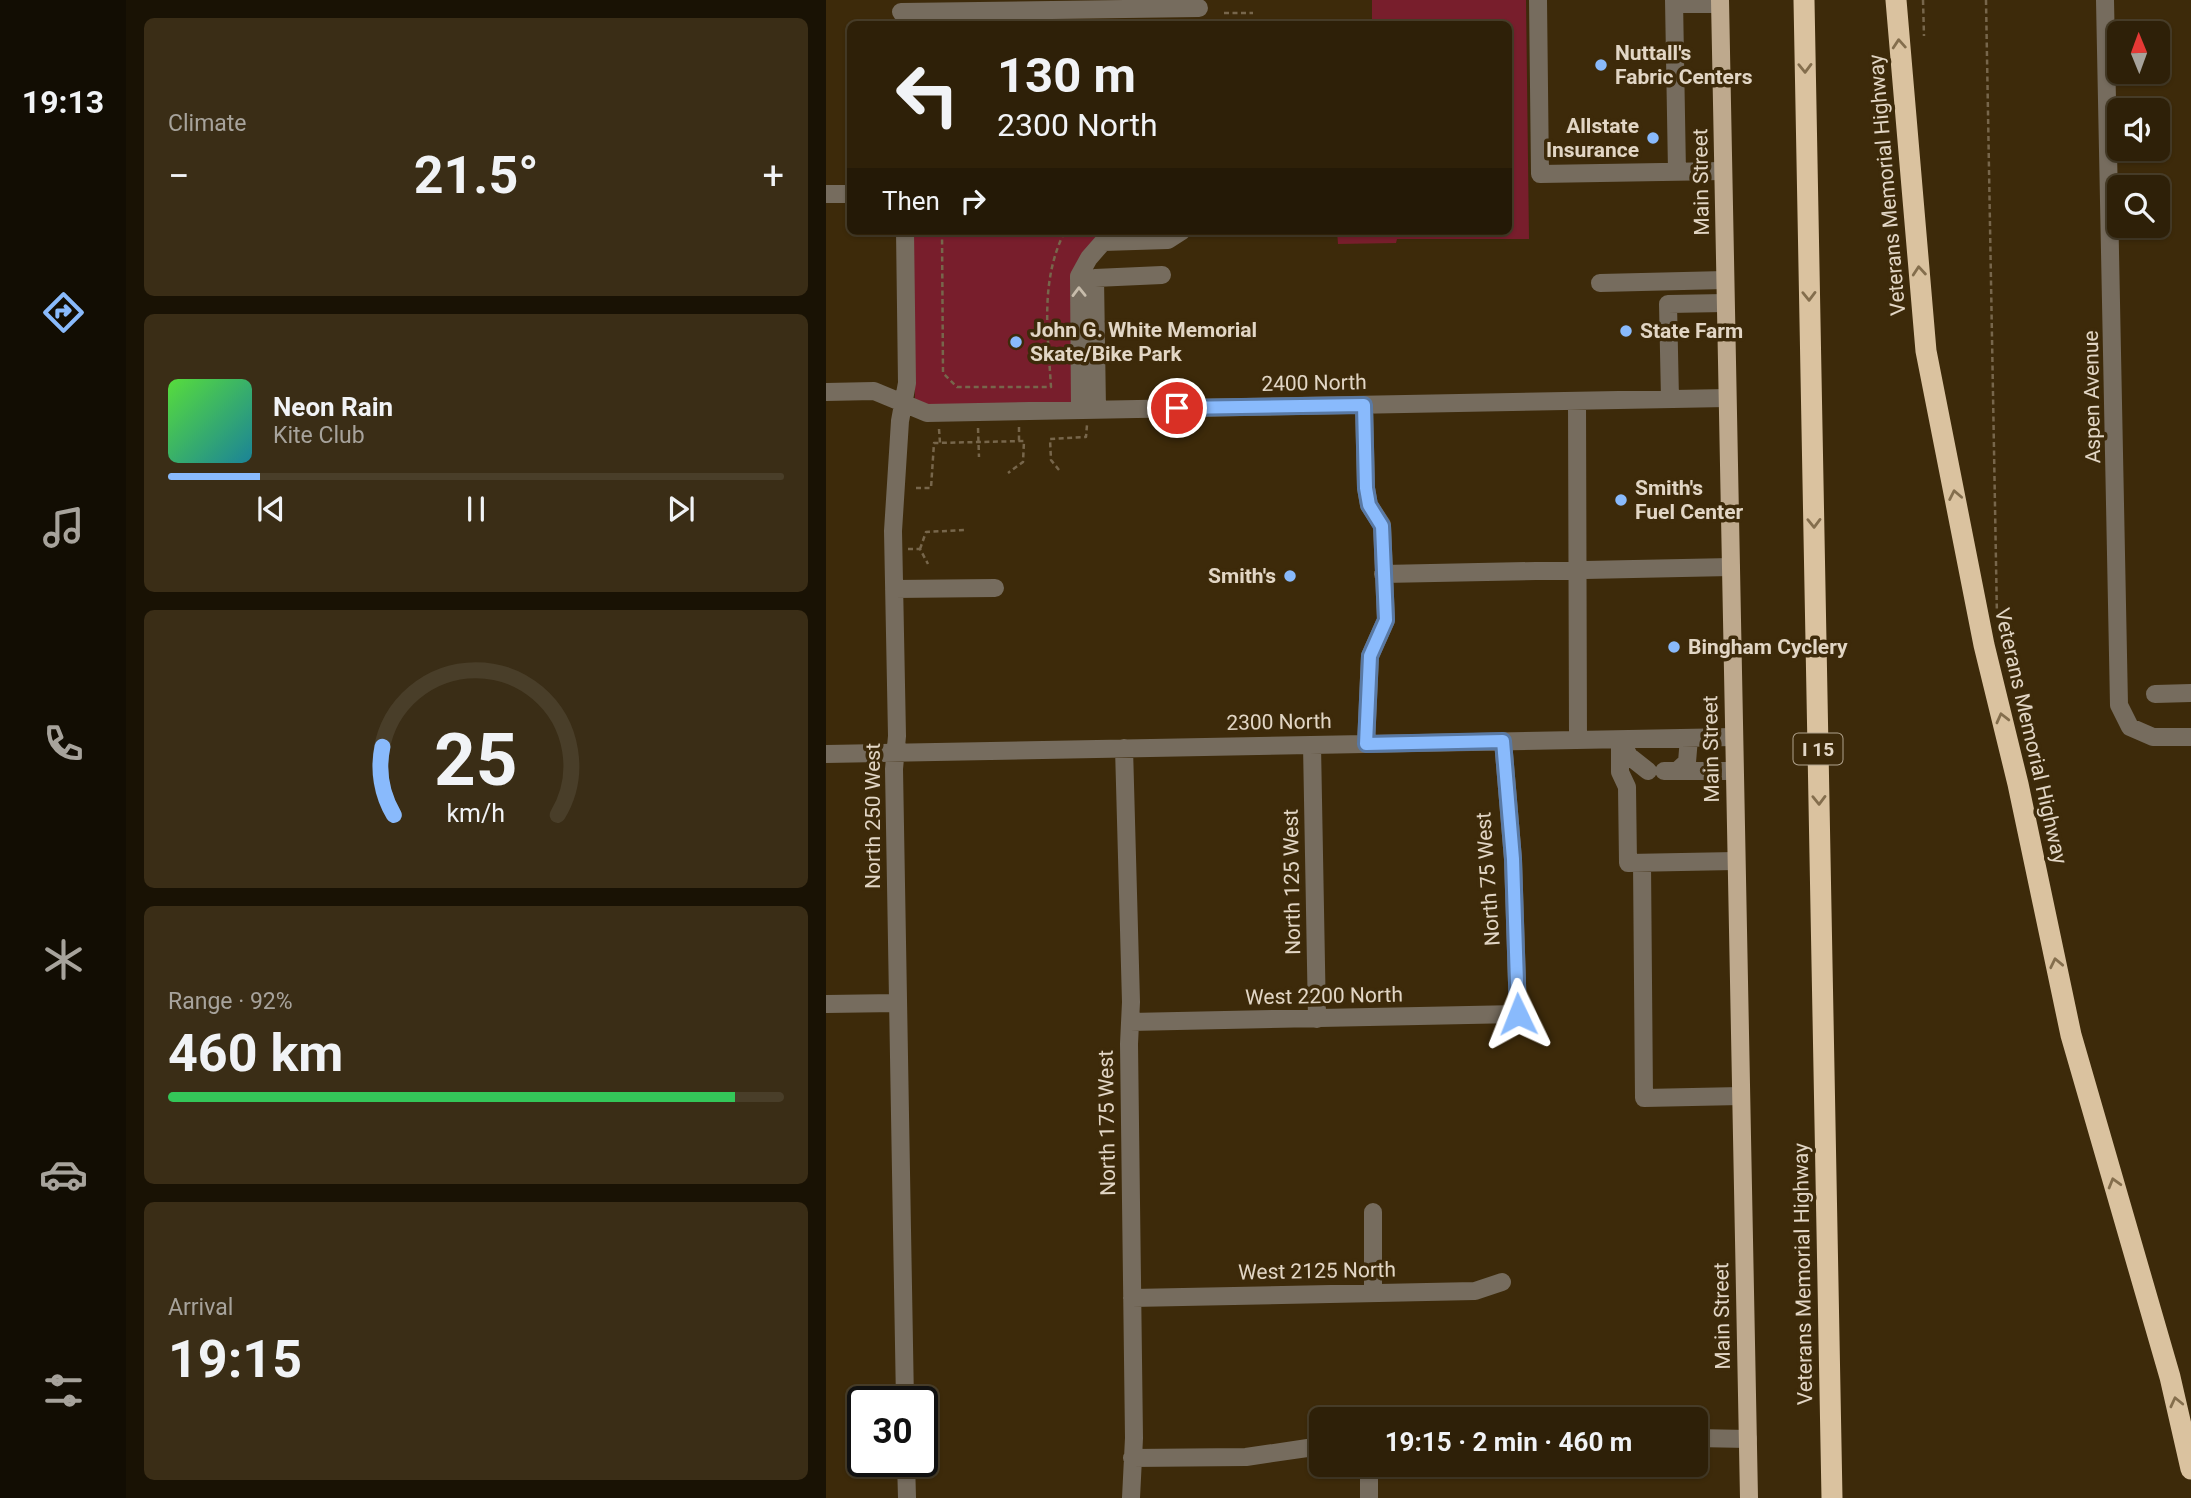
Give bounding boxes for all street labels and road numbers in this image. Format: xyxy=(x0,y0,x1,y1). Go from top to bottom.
street label: Veterans Memorial Highway xyxy=(1864,53,1910,317)
street label: Main Street xyxy=(1688,128,1714,236)
street label: Aspen Avenue xyxy=(2079,330,2105,464)
street label: 2400 North xyxy=(1261,370,1367,396)
street label: Veterans Memorial Highway xyxy=(1990,606,2072,866)
street label: Main Street xyxy=(1698,695,1724,803)
street label: 2300 North xyxy=(1226,709,1332,735)
road number: I 15 xyxy=(1794,734,1842,764)
street label: North 250 West xyxy=(861,743,885,889)
street label: North 125 West xyxy=(1279,809,1305,955)
street label: North 75 West xyxy=(1471,811,1505,947)
street label: West 2200 North xyxy=(1245,983,1403,1009)
street label: North 175 West xyxy=(1094,1050,1120,1196)
street label: Veterans Memorial Highway xyxy=(1789,1143,1817,1405)
street label: West 2125 North xyxy=(1238,1258,1396,1284)
street label: Main Street xyxy=(1709,1262,1735,1370)

